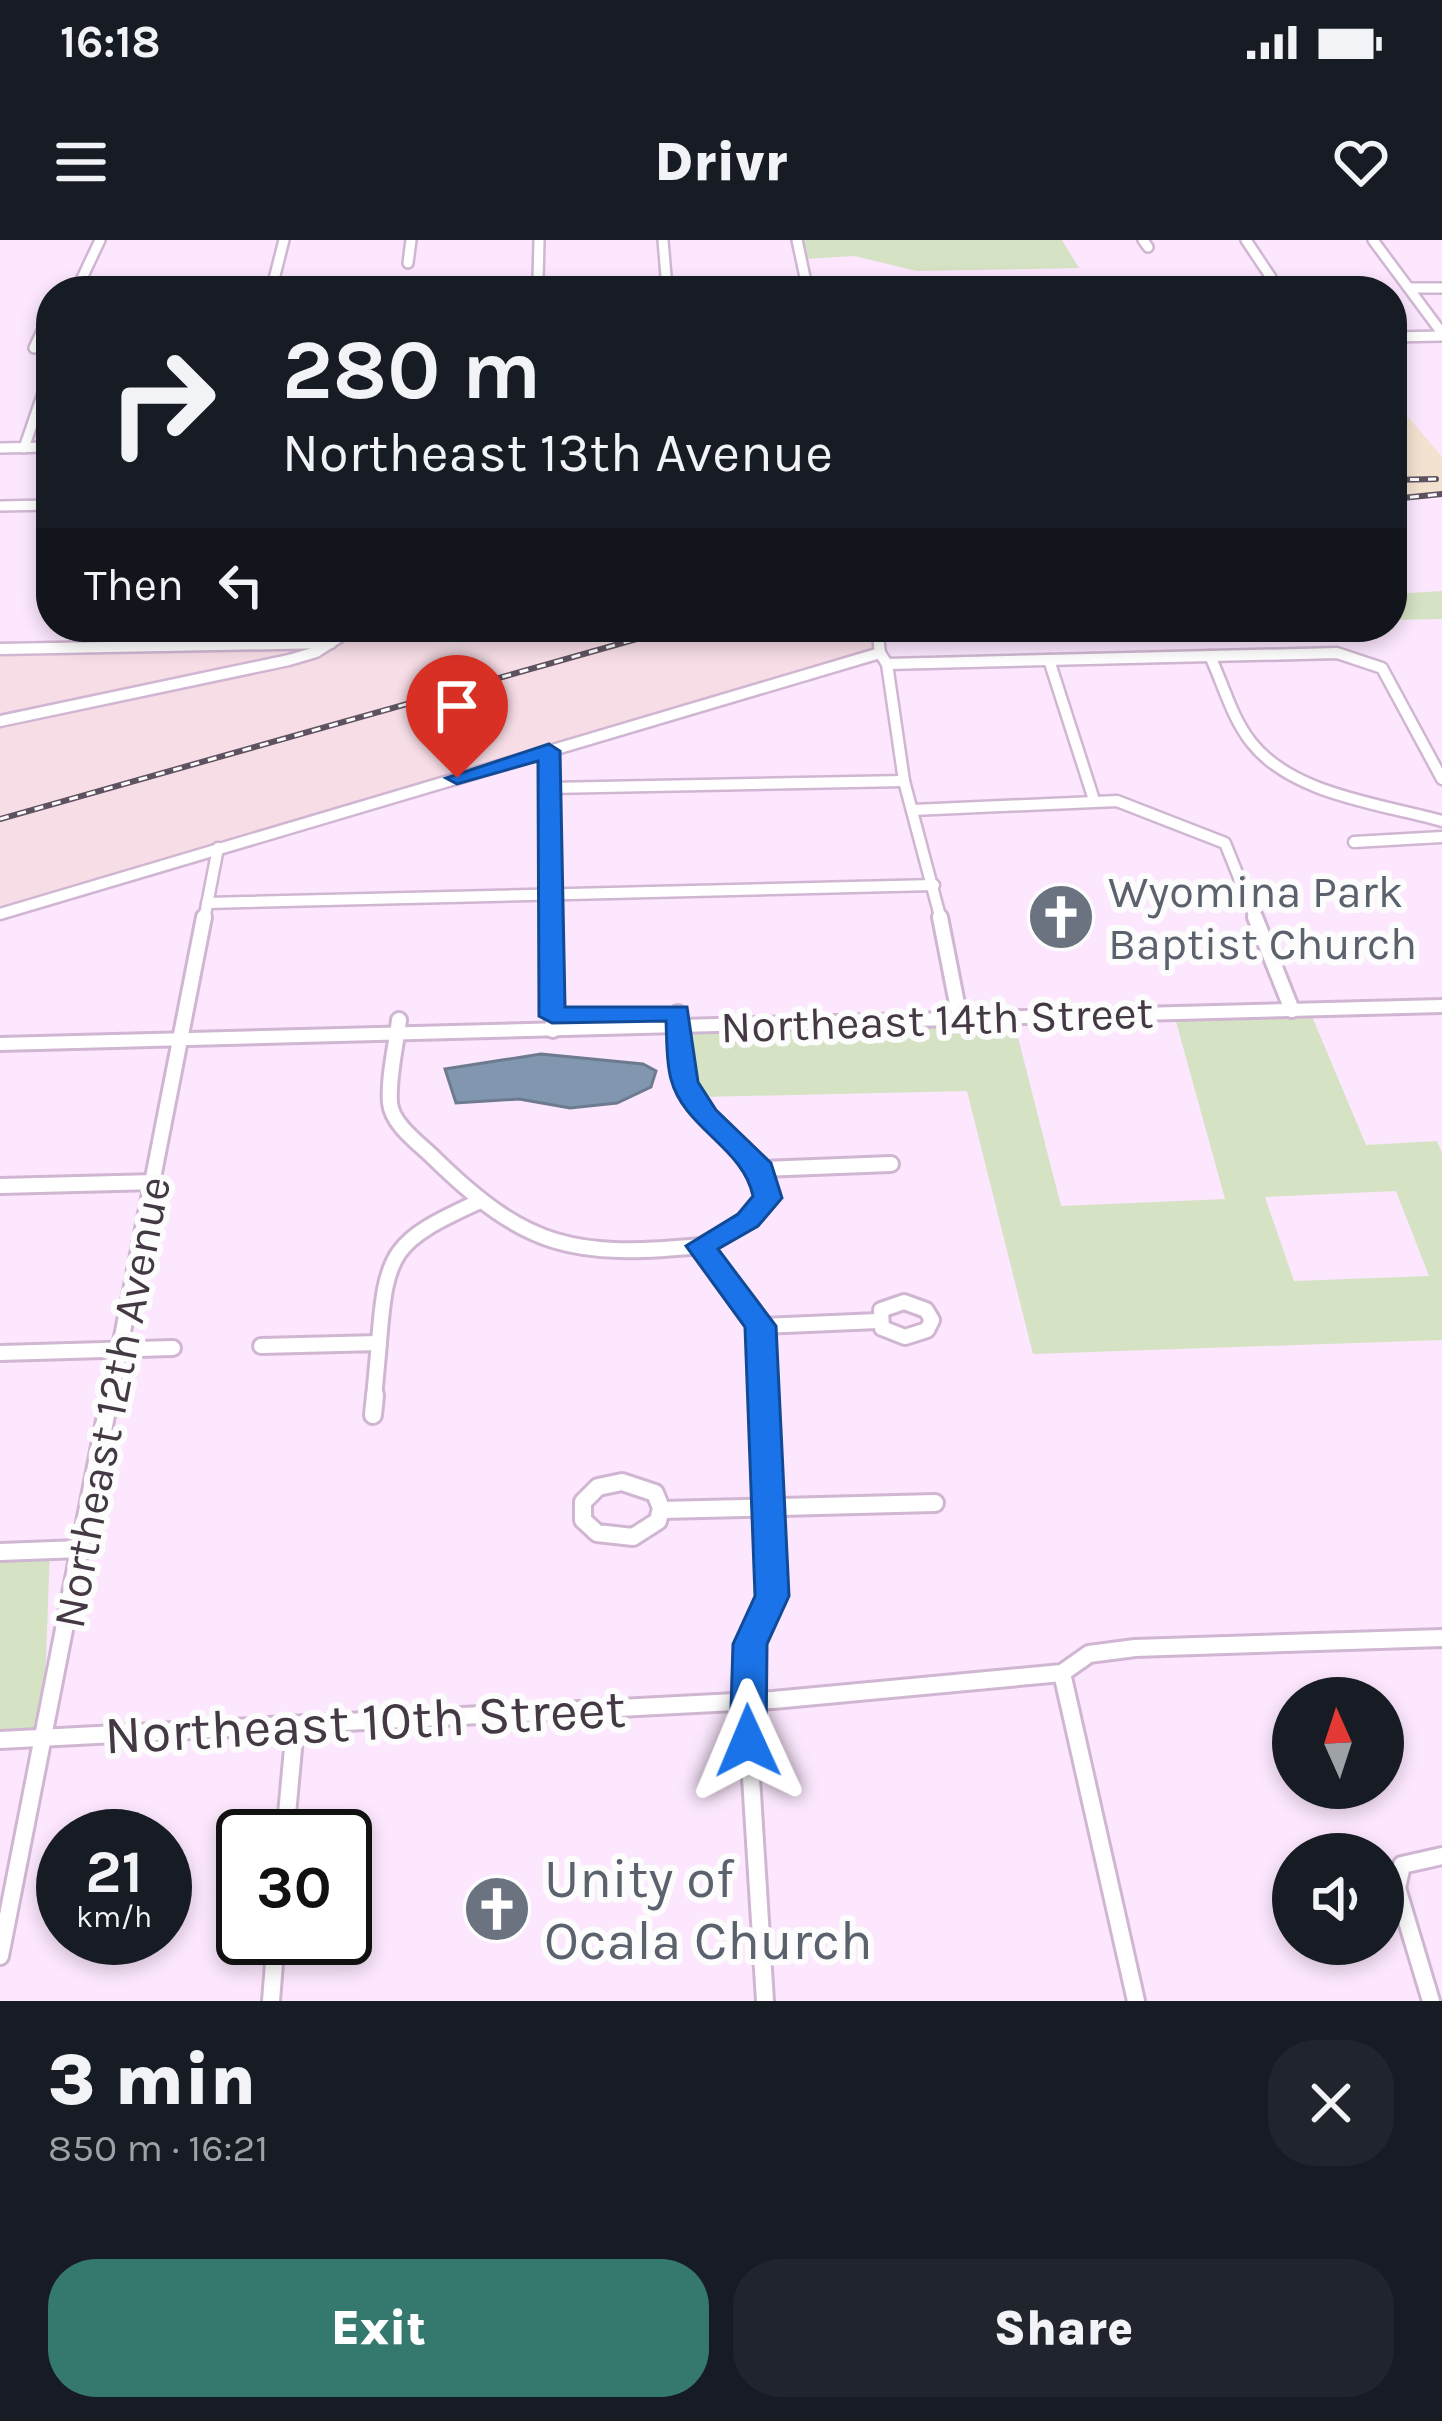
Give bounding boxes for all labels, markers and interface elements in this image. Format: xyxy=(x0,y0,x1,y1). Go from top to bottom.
text: 16:18 xyxy=(60,16,161,68)
icon: menu xyxy=(48,129,114,195)
icon: heart xyxy=(1328,129,1394,195)
text: Drivr xyxy=(655,130,787,194)
text: 280 m xyxy=(282,321,541,419)
icon: right xyxy=(84,324,240,480)
text: Northeast 13th Avenue xyxy=(282,421,833,485)
icon: left xyxy=(208,552,274,618)
text: Then xyxy=(84,559,184,611)
pin xyxy=(406,655,508,778)
icon: arrive xyxy=(424,673,490,739)
place label: Wyomina Park Baptist Church xyxy=(1108,866,1417,970)
church icon: Wyomina Park Baptist Church xyxy=(1026,882,1096,952)
street label: Northeast 14th Street xyxy=(720,986,1154,1054)
street label: Northeast 12th Avenue xyxy=(43,1172,181,1632)
street label: Northeast 10th Street xyxy=(103,1676,627,1768)
north arrow xyxy=(1272,1677,1404,1809)
map controls xyxy=(1272,1677,1404,1965)
position arrow xyxy=(685,1678,811,1804)
speed limit sign: 30 xyxy=(216,1809,372,1965)
button: sound xyxy=(1272,1833,1404,1965)
text: 21 xyxy=(85,1837,143,1907)
place label: Unity of Ocala Church xyxy=(544,1847,872,1973)
church icon: Unity of Ocala Church xyxy=(462,1874,532,1944)
text: km/h xyxy=(76,1899,152,1935)
text: 3 min xyxy=(48,2038,256,2122)
button: close xyxy=(1268,2040,1394,2166)
text: 850 m · 16:21 xyxy=(48,2125,268,2171)
button: Exit xyxy=(48,2259,709,2397)
button: Share xyxy=(733,2259,1394,2397)

